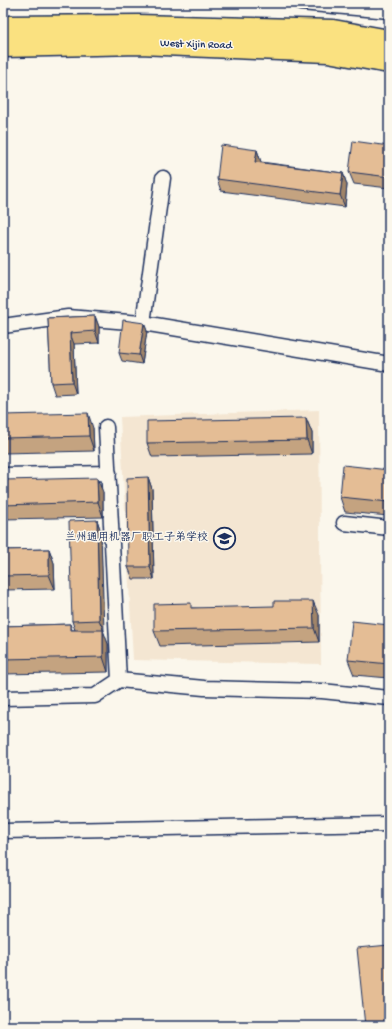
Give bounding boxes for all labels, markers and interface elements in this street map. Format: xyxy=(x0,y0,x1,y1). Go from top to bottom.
street label: West Xijin Road xyxy=(160,38,234,52)
school or university icon: 兰州通用机器厂职工子弟学校 xyxy=(211,525,237,551)
place label: 兰州通用机器厂职工子弟学校 xyxy=(65,530,208,544)

